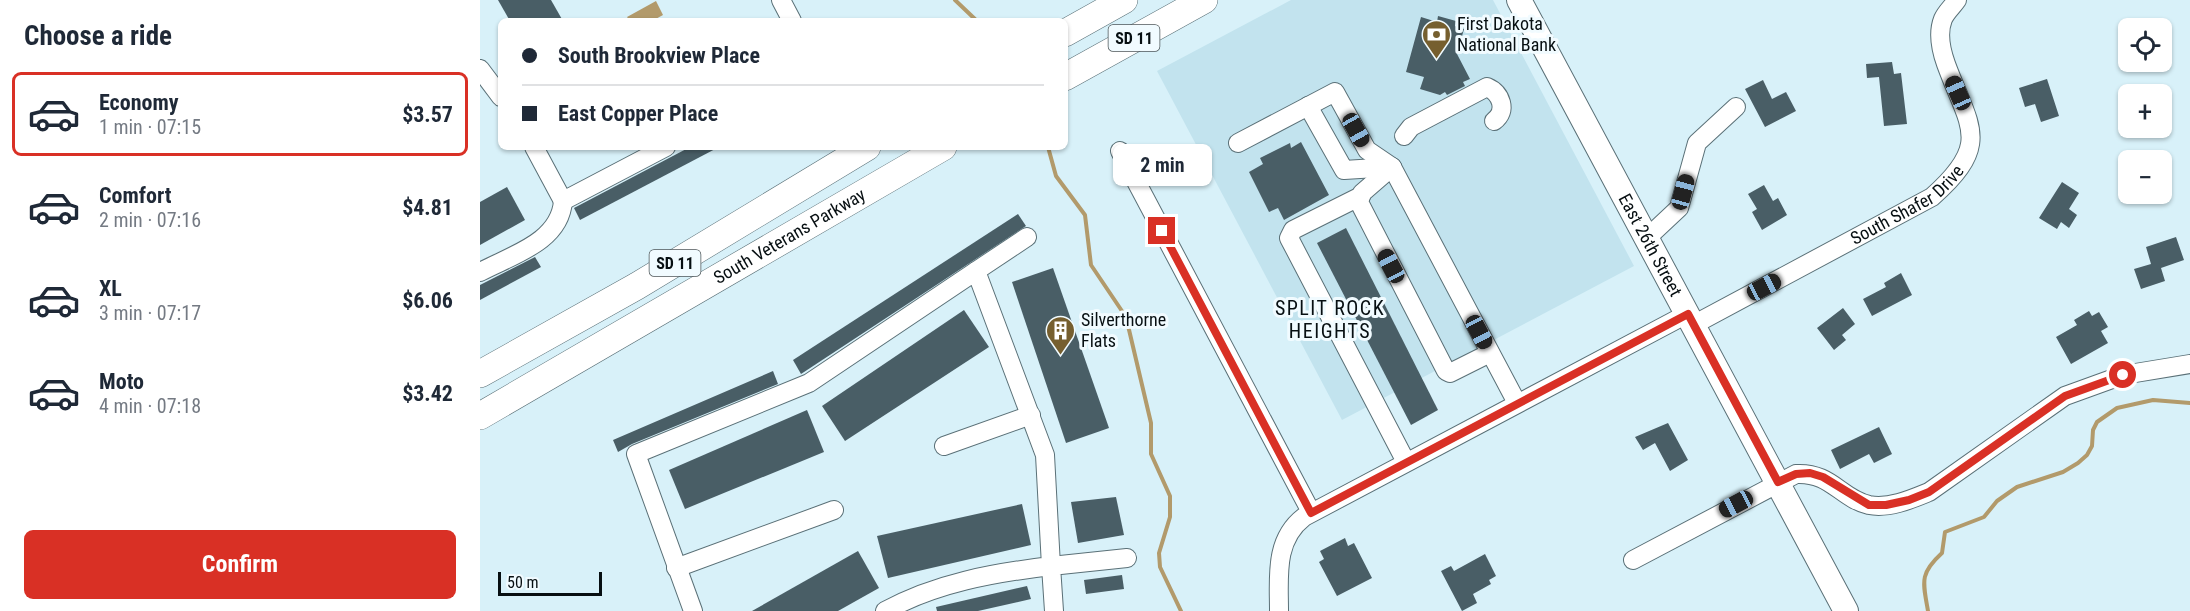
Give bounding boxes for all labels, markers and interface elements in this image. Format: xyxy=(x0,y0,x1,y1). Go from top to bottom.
place label: First Dakota National Bank xyxy=(1457,13,1556,55)
bank icon: First Dakota National Bank xyxy=(1420,18,1452,60)
map controls xyxy=(2118,18,2172,204)
button: locate xyxy=(2118,18,2172,72)
text: Choose a ride xyxy=(24,20,172,52)
road number: SD 11 xyxy=(1108,25,1160,51)
text: South Brookview Place xyxy=(558,43,760,68)
car xyxy=(1942,73,1974,113)
button: + xyxy=(2118,84,2172,138)
icon: car xyxy=(27,87,81,141)
text: Economy xyxy=(99,90,179,115)
text: East Copper Place xyxy=(558,101,718,126)
text: $3.57 xyxy=(402,102,453,127)
car xyxy=(1339,110,1373,150)
text: 1 min · 07:15 xyxy=(99,115,201,139)
callout: 2 min xyxy=(1112,144,1212,186)
button: − xyxy=(2118,150,2172,204)
text: 2 min xyxy=(1140,153,1185,177)
street label: South Shafer Drive xyxy=(1847,161,1968,249)
car xyxy=(1670,172,1696,212)
icon: car xyxy=(27,180,81,234)
text: Comfort xyxy=(99,183,172,208)
street label: South Veterans Parkway xyxy=(710,183,869,288)
street label: East 26th Street xyxy=(1615,190,1687,300)
text: $4.81 xyxy=(402,195,453,220)
text: 2 min · 07:16 xyxy=(99,208,201,232)
route end xyxy=(1148,217,1175,244)
car xyxy=(1375,246,1407,286)
road number: SD 11 xyxy=(650,250,700,276)
car xyxy=(1744,271,1784,303)
icon: car xyxy=(27,273,81,327)
text: XL xyxy=(99,276,122,301)
text: $6.06 xyxy=(402,288,453,313)
district label: SPLIT ROCK HEIGHTS xyxy=(1275,296,1385,343)
text: 3 min · 07:17 xyxy=(99,301,201,325)
place label: Silverthorne Flats xyxy=(1081,309,1166,351)
car xyxy=(1463,312,1495,352)
building icon: Silverthorne Flats xyxy=(1044,314,1076,356)
route start xyxy=(2109,361,2136,388)
icon: car xyxy=(27,366,81,420)
text: Moto xyxy=(99,369,144,394)
text: $3.42 xyxy=(402,381,453,406)
text: 4 min · 07:18 xyxy=(99,394,201,418)
car xyxy=(1716,488,1756,520)
button: Confirm xyxy=(24,530,456,599)
scale bar xyxy=(498,569,602,596)
text: 50 m xyxy=(507,573,539,592)

